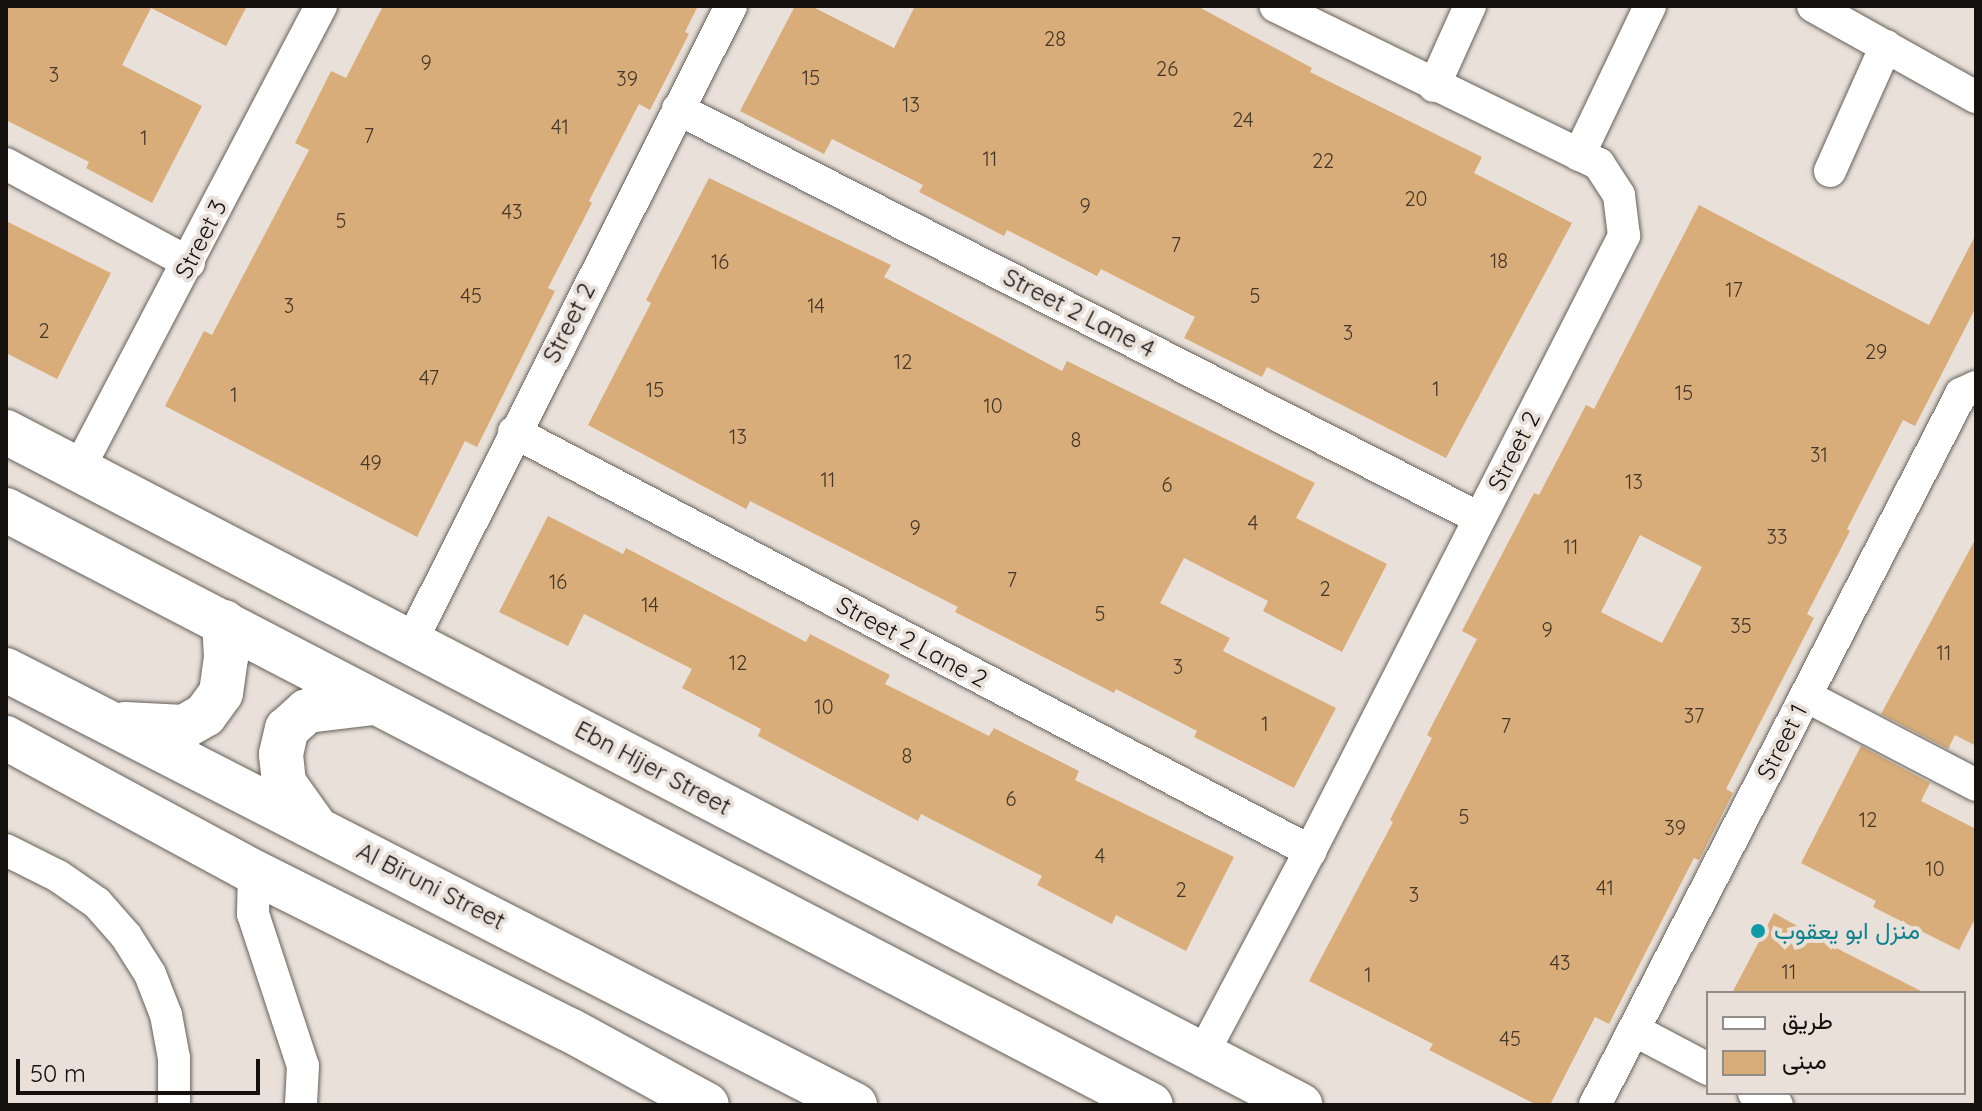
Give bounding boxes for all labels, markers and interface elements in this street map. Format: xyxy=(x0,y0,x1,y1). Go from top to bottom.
house number: 28 xyxy=(1044,26,1066,50)
house number: 9 xyxy=(420,50,432,74)
house number: 26 xyxy=(1156,56,1178,80)
house number: 3 xyxy=(49,62,59,86)
house number: 15 xyxy=(802,65,820,89)
house number: 39 xyxy=(616,66,638,90)
house number: 13 xyxy=(902,92,920,116)
house number: 24 xyxy=(1232,107,1254,131)
house number: 41 xyxy=(551,114,569,138)
house number: 7 xyxy=(364,123,374,147)
house number: 1 xyxy=(140,125,148,149)
house number: 11 xyxy=(983,146,997,170)
house number: 22 xyxy=(1312,148,1334,172)
house number: 20 xyxy=(1405,186,1427,210)
house number: 9 xyxy=(1079,193,1091,217)
street label: Street 3 xyxy=(169,195,233,283)
house number: 43 xyxy=(501,199,523,223)
house number: 5 xyxy=(336,208,346,232)
house number: 7 xyxy=(1171,232,1181,256)
house number: 18 xyxy=(1490,248,1508,272)
house number: 16 xyxy=(711,249,729,273)
street label: Street 2 Lane 4 xyxy=(999,263,1159,363)
house number: 17 xyxy=(1725,277,1743,301)
street label: Street 2 xyxy=(537,278,601,368)
house number: 45 xyxy=(460,283,482,307)
house number: 5 xyxy=(1250,283,1260,307)
house number: 3 xyxy=(284,293,294,317)
house number: 14 xyxy=(807,293,825,317)
house number: 2 xyxy=(38,318,50,342)
house number: 3 xyxy=(1343,320,1353,344)
house number: 29 xyxy=(1865,339,1887,363)
house number: 12 xyxy=(894,349,912,373)
house number: 47 xyxy=(419,365,439,389)
house number: 1 xyxy=(1432,376,1440,400)
house number: 15 xyxy=(646,377,664,401)
house number: 15 xyxy=(1675,380,1693,404)
house number: 1 xyxy=(230,382,238,406)
house number: 10 xyxy=(983,393,1003,417)
street label: Street 2 xyxy=(1482,406,1546,496)
house number: 13 xyxy=(729,424,747,448)
house number: 8 xyxy=(1071,427,1081,451)
house number: 31 xyxy=(1810,442,1828,466)
house number: 49 xyxy=(360,450,382,474)
house number: 11 xyxy=(821,467,835,491)
house number: 13 xyxy=(1625,469,1643,493)
house number: 6 xyxy=(1162,472,1172,496)
house number: 4 xyxy=(1248,510,1258,534)
house number: 9 xyxy=(909,515,921,539)
house number: 33 xyxy=(1767,524,1787,548)
house number: 11 xyxy=(1564,534,1578,558)
house number: 7 xyxy=(1007,567,1017,591)
house number: 16 xyxy=(549,569,567,593)
house number: 2 xyxy=(1319,576,1331,600)
street label: Street 2 Lane 2 xyxy=(832,590,992,694)
house number: 14 xyxy=(641,592,659,616)
house number: 5 xyxy=(1095,601,1105,625)
house number: 35 xyxy=(1730,613,1752,637)
house number: 9 xyxy=(1541,617,1553,641)
house number: 11 xyxy=(1937,640,1951,664)
house number: 12 xyxy=(729,650,747,674)
house number: 3 xyxy=(1173,654,1183,678)
house number: 10 xyxy=(814,694,834,718)
street label: Street 1 xyxy=(1751,699,1813,785)
house number: 37 xyxy=(1684,703,1704,727)
house number: 1 xyxy=(1261,711,1269,735)
house number: 7 xyxy=(1501,713,1511,737)
street label: Ebn Hijer Street xyxy=(570,715,736,821)
house number: 8 xyxy=(902,743,912,767)
house number: 6 xyxy=(1006,786,1016,810)
house number: 5 xyxy=(1459,804,1469,828)
house number: 12 xyxy=(1859,807,1877,831)
house number: 39 xyxy=(1664,815,1686,839)
street label: Al Biruni Street xyxy=(352,836,510,936)
house number: 4 xyxy=(1095,843,1105,867)
house number: 10 xyxy=(1925,856,1945,880)
house number: 41 xyxy=(1596,875,1614,899)
house number: 2 xyxy=(1175,877,1187,901)
house number: 3 xyxy=(1409,882,1419,906)
place label: منزل ابو يعقوب xyxy=(1774,917,1920,945)
marker: منزل ابو يعقوب xyxy=(1749,922,1767,940)
house number: 43 xyxy=(1549,950,1571,974)
house number: 11 xyxy=(1782,959,1796,983)
house number: 1 xyxy=(1364,962,1372,986)
legend xyxy=(1706,991,1966,1095)
text: طريق xyxy=(1782,1005,1833,1035)
house number: 45 xyxy=(1499,1026,1521,1050)
scale bar xyxy=(20,1043,264,1093)
text: مبنى xyxy=(1782,1045,1827,1075)
text: 50 m xyxy=(30,1058,86,1088)

